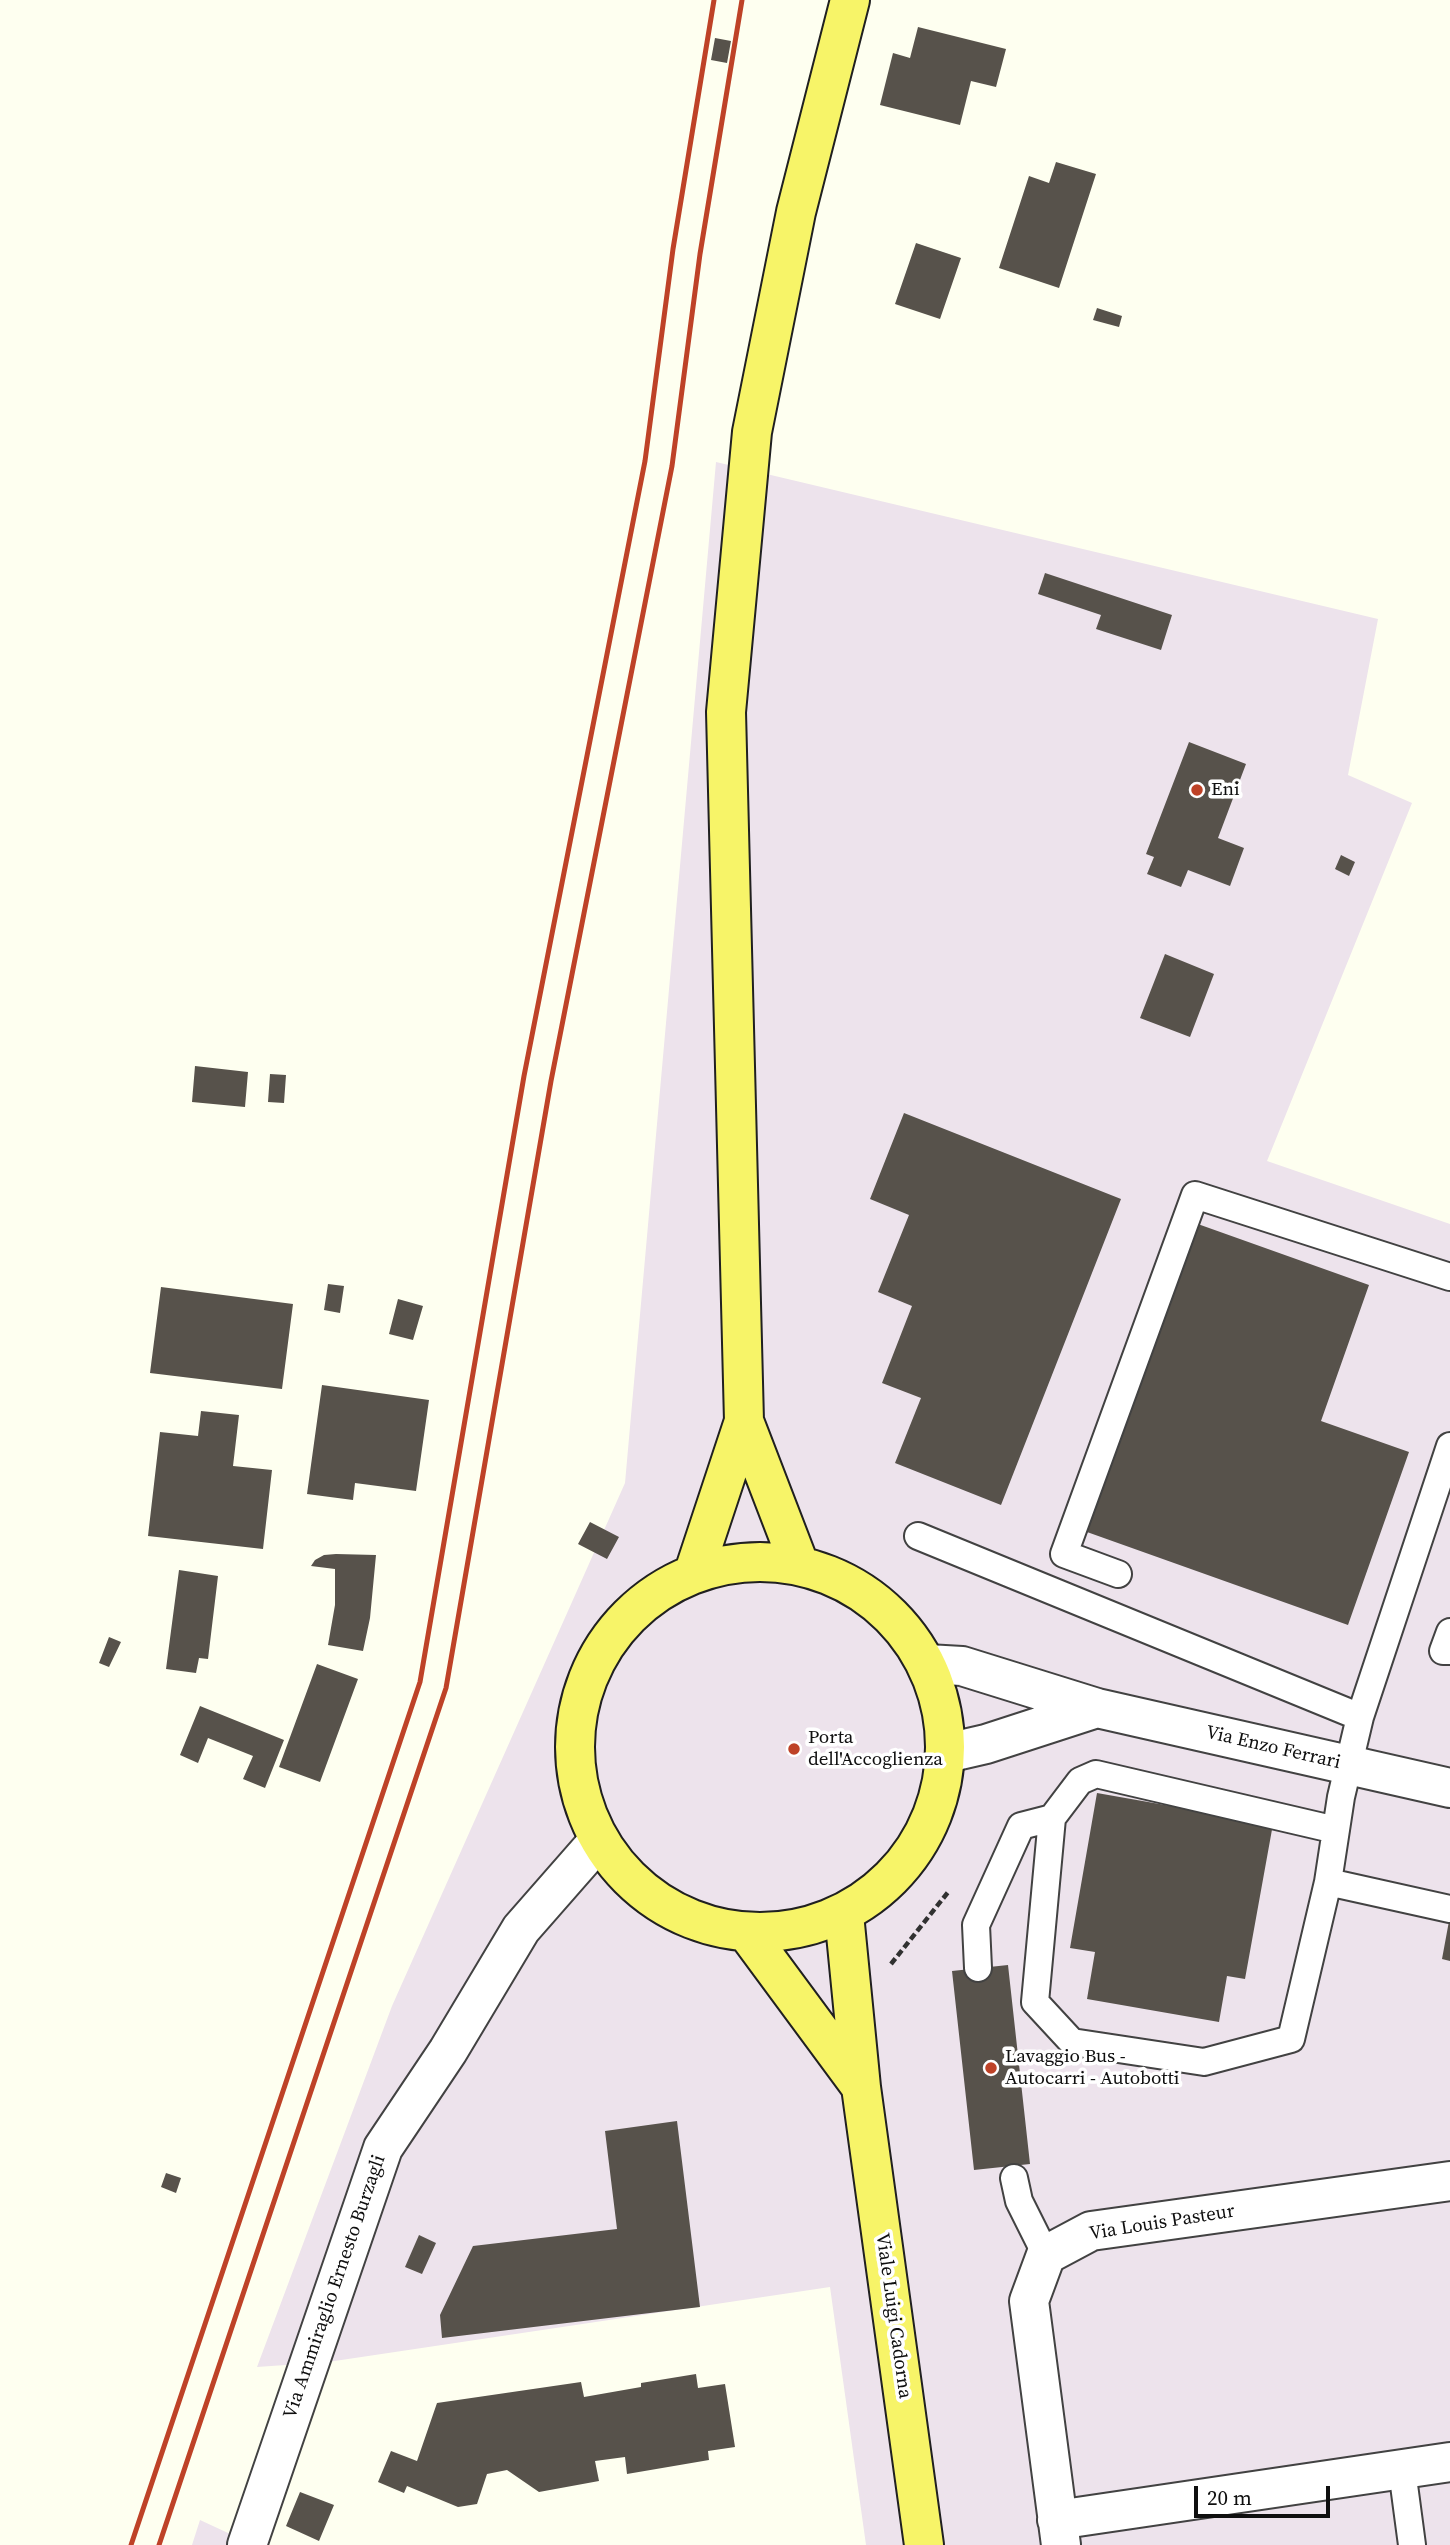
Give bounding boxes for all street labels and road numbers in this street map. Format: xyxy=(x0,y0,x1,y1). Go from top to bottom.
street label: Via Enzo Ferrari xyxy=(1203,1721,1343,1775)
street label: Via Ammiraglio Ernesto Burzagli xyxy=(279,2152,391,2422)
street label: Via Louis Pasteur xyxy=(1088,2200,1236,2246)
street label: Viale Luigi Cadorna xyxy=(870,2232,916,2400)

